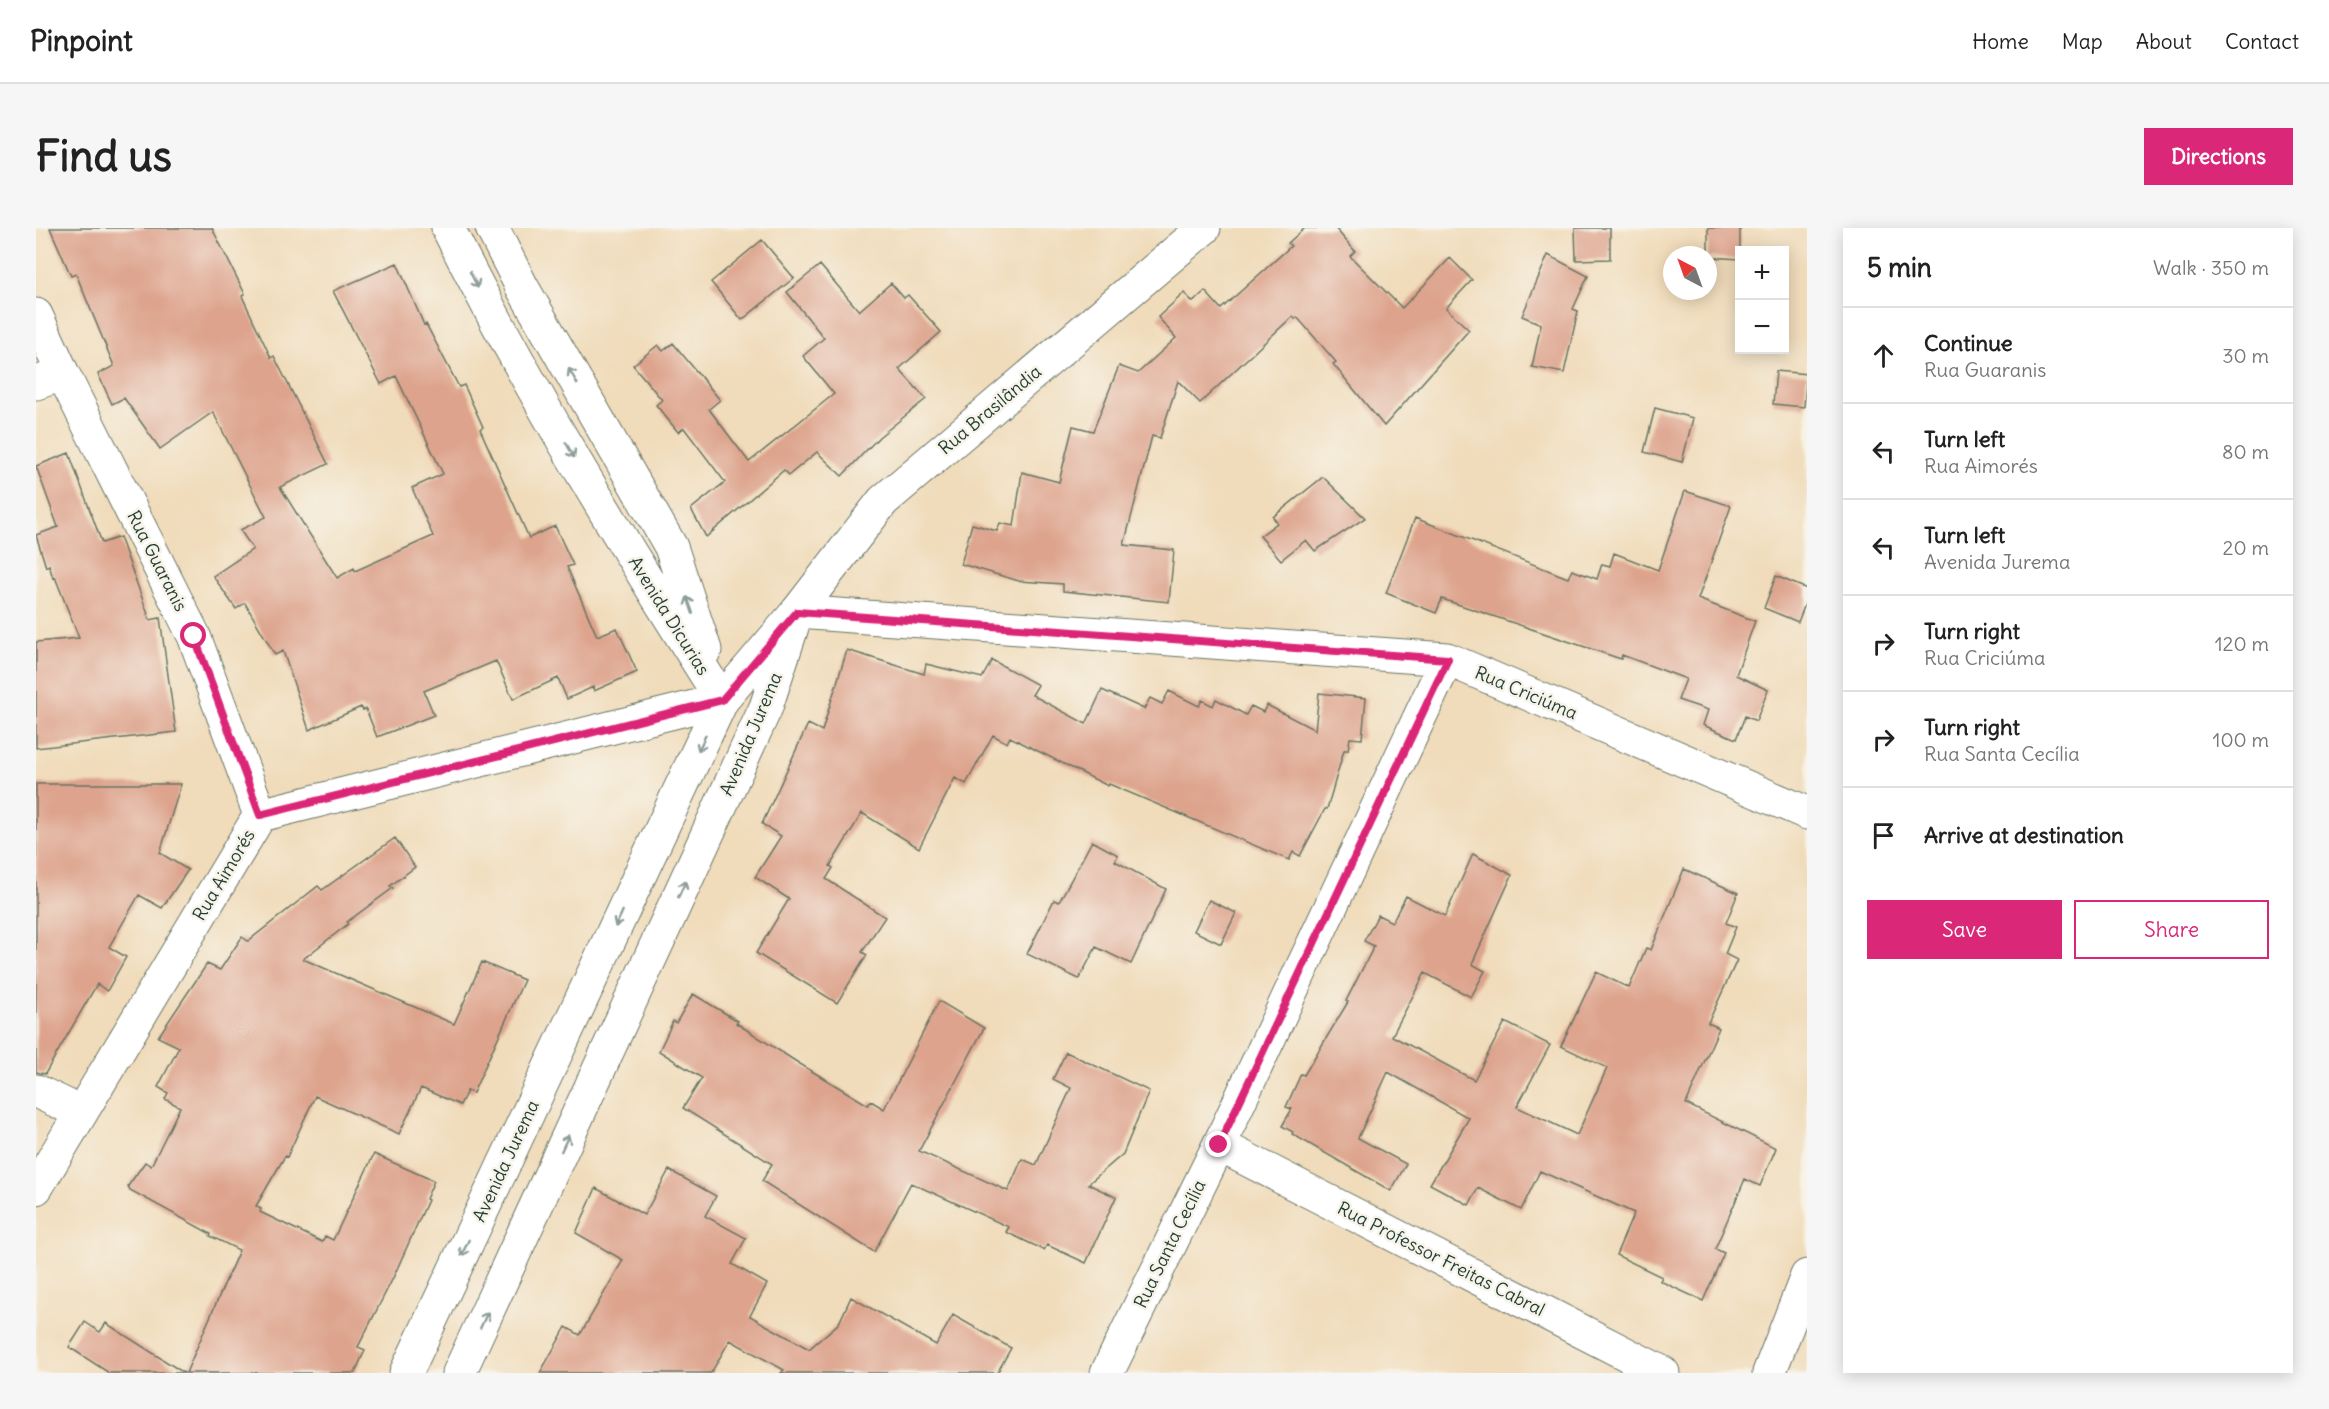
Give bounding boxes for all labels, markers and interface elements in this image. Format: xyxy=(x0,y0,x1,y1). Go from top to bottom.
text: Pinpoint xyxy=(30,23,133,59)
text: Home xyxy=(1972,28,2029,55)
text: Map xyxy=(2062,28,2103,55)
text: About xyxy=(2136,28,2192,55)
text: Contact xyxy=(2225,28,2299,55)
button: Directions xyxy=(2144,128,2293,185)
text: Find us xyxy=(36,130,172,182)
north arrow xyxy=(1663,246,1717,300)
map controls xyxy=(1735,246,1789,354)
button: + xyxy=(1735,246,1789,300)
text: 5 min xyxy=(1867,251,1932,284)
text: Walk · 350 m xyxy=(2153,255,2269,280)
one-way arrow xyxy=(469,271,480,289)
button: − xyxy=(1735,300,1789,354)
text: Continue xyxy=(1924,329,2013,357)
icon: ahead xyxy=(1867,339,1900,372)
text: 30 m xyxy=(2222,343,2269,368)
text: Rua Guaranis xyxy=(1924,357,2046,382)
street label: Rua Brasilândia xyxy=(933,360,1046,459)
one-way arrow xyxy=(567,368,579,385)
text: Turn left xyxy=(1924,425,2005,453)
icon: left xyxy=(1867,435,1900,468)
text: 80 m xyxy=(2222,439,2269,464)
one-way arrow xyxy=(564,441,576,458)
text: Rua Aimorés xyxy=(1924,453,2038,478)
street label: Rua Guaranis xyxy=(122,506,193,615)
text: Turn left xyxy=(1924,521,2005,549)
icon: left xyxy=(1867,531,1900,564)
text: 20 m xyxy=(2223,535,2269,560)
text: Avenida Jurema xyxy=(1924,549,2070,574)
street label: Avenida Dicurias xyxy=(624,552,715,679)
one-way arrow xyxy=(684,596,695,615)
text: Turn right xyxy=(1924,617,2020,645)
route start xyxy=(180,622,206,648)
icon: right xyxy=(1867,627,1900,660)
text: 120 m xyxy=(2215,631,2269,656)
text: Rua Criciúma xyxy=(1924,645,2045,670)
street label: Rua Criciúma xyxy=(1471,661,1581,724)
street label: Avenida Jurema xyxy=(714,669,787,799)
text: Turn right xyxy=(1924,713,2020,741)
icon: right xyxy=(1867,723,1900,756)
text: 100 m xyxy=(2212,727,2269,752)
one-way arrow xyxy=(696,733,708,751)
text: Rua Santa Cecília xyxy=(1924,741,2080,766)
icon: arrive xyxy=(1867,819,1900,852)
text: Arrive at destination xyxy=(1924,821,2124,849)
street label: Rua Aimorés xyxy=(187,825,260,925)
one-way arrow xyxy=(676,881,688,899)
button: Save xyxy=(1867,900,2062,959)
button: Share xyxy=(2074,900,2269,959)
one-way arrow xyxy=(613,910,625,928)
street label: Avenida Jurema xyxy=(467,1096,544,1225)
route end xyxy=(1205,1131,1231,1157)
one-way arrow xyxy=(560,1134,572,1152)
street label: Rua Santa Cecília xyxy=(1128,1176,1211,1312)
street label: Rua Professor Freitas Cabral xyxy=(1334,1196,1549,1321)
one-way arrow xyxy=(458,1238,470,1256)
one-way arrow xyxy=(478,1311,490,1329)

